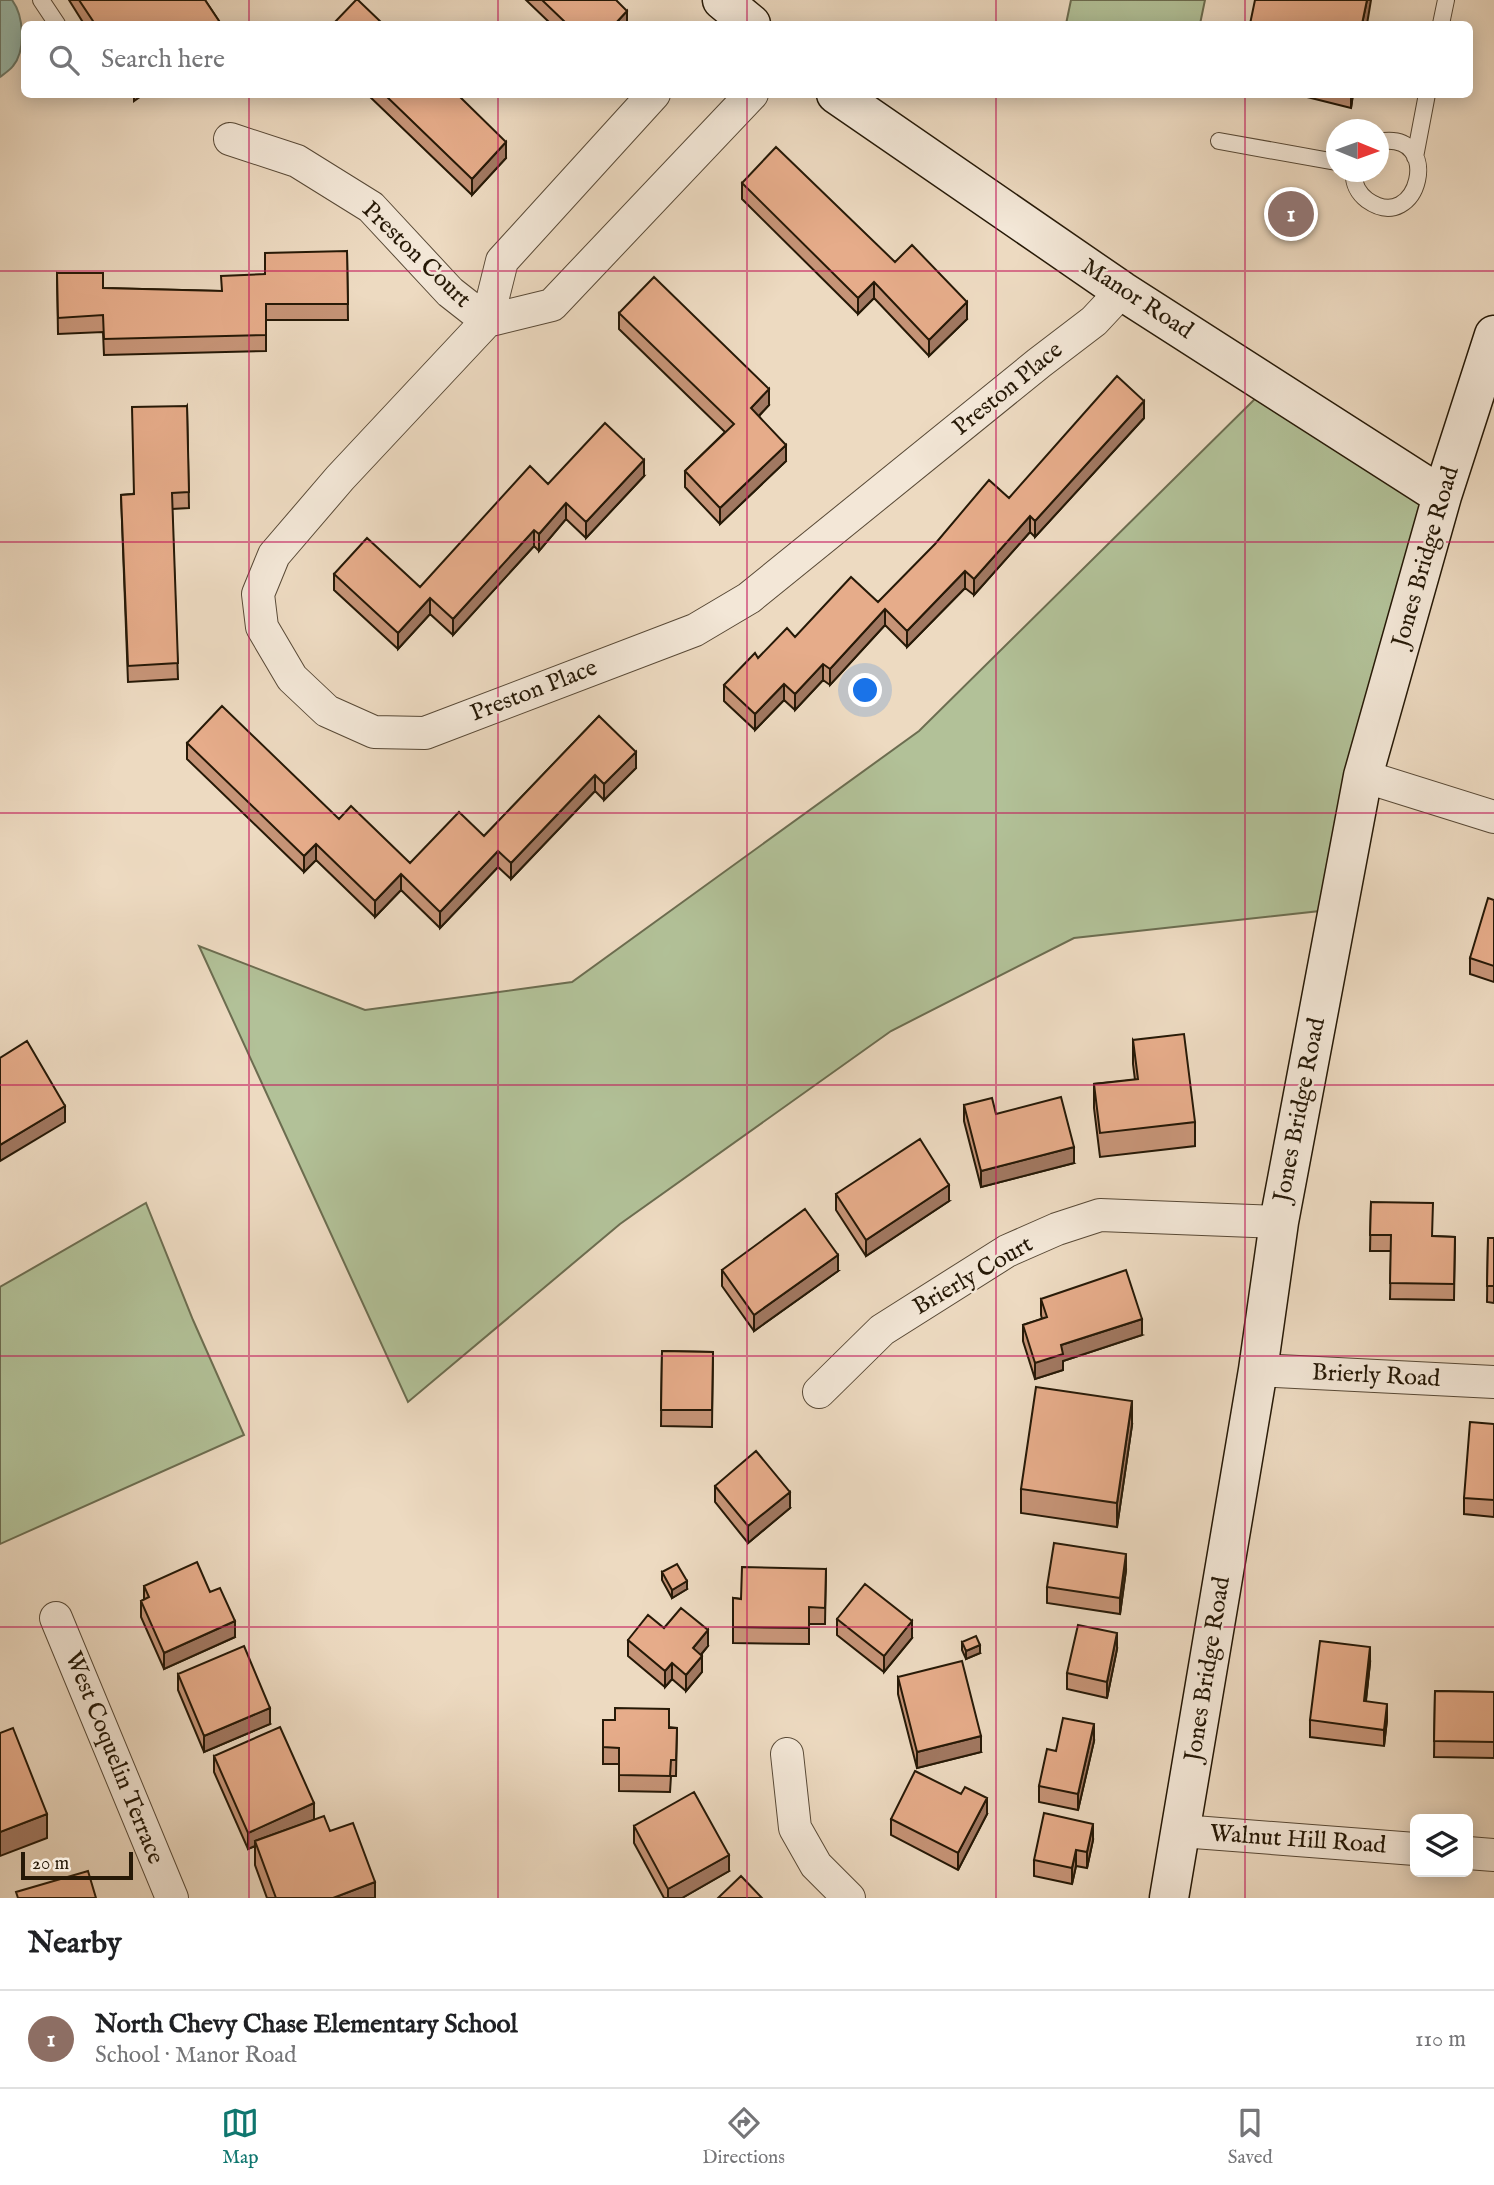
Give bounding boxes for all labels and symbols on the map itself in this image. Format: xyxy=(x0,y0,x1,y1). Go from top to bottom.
north arrow xyxy=(1326,119,1389,182)
pin: 1 xyxy=(1268,188,1314,240)
street label: Preston Court xyxy=(355,195,477,315)
street label: Manor Road xyxy=(1075,251,1199,347)
street label: Preston Place xyxy=(946,335,1070,443)
street label: Jones Bridge Road xyxy=(1385,463,1467,654)
street label: Preston Place xyxy=(466,653,602,729)
your location xyxy=(848,673,882,707)
street label: Jones Bridge Road xyxy=(1266,1015,1333,1208)
street label: Brierly Court xyxy=(907,1229,1039,1323)
street label: Brierly Road xyxy=(1311,1357,1441,1395)
street label: Jones Bridge Road xyxy=(1178,1574,1238,1767)
street label: West Coquelin Terrace xyxy=(57,1647,171,1869)
street label: Walnut Hill Road xyxy=(1209,1818,1387,1862)
scale bar xyxy=(21,1849,133,1881)

